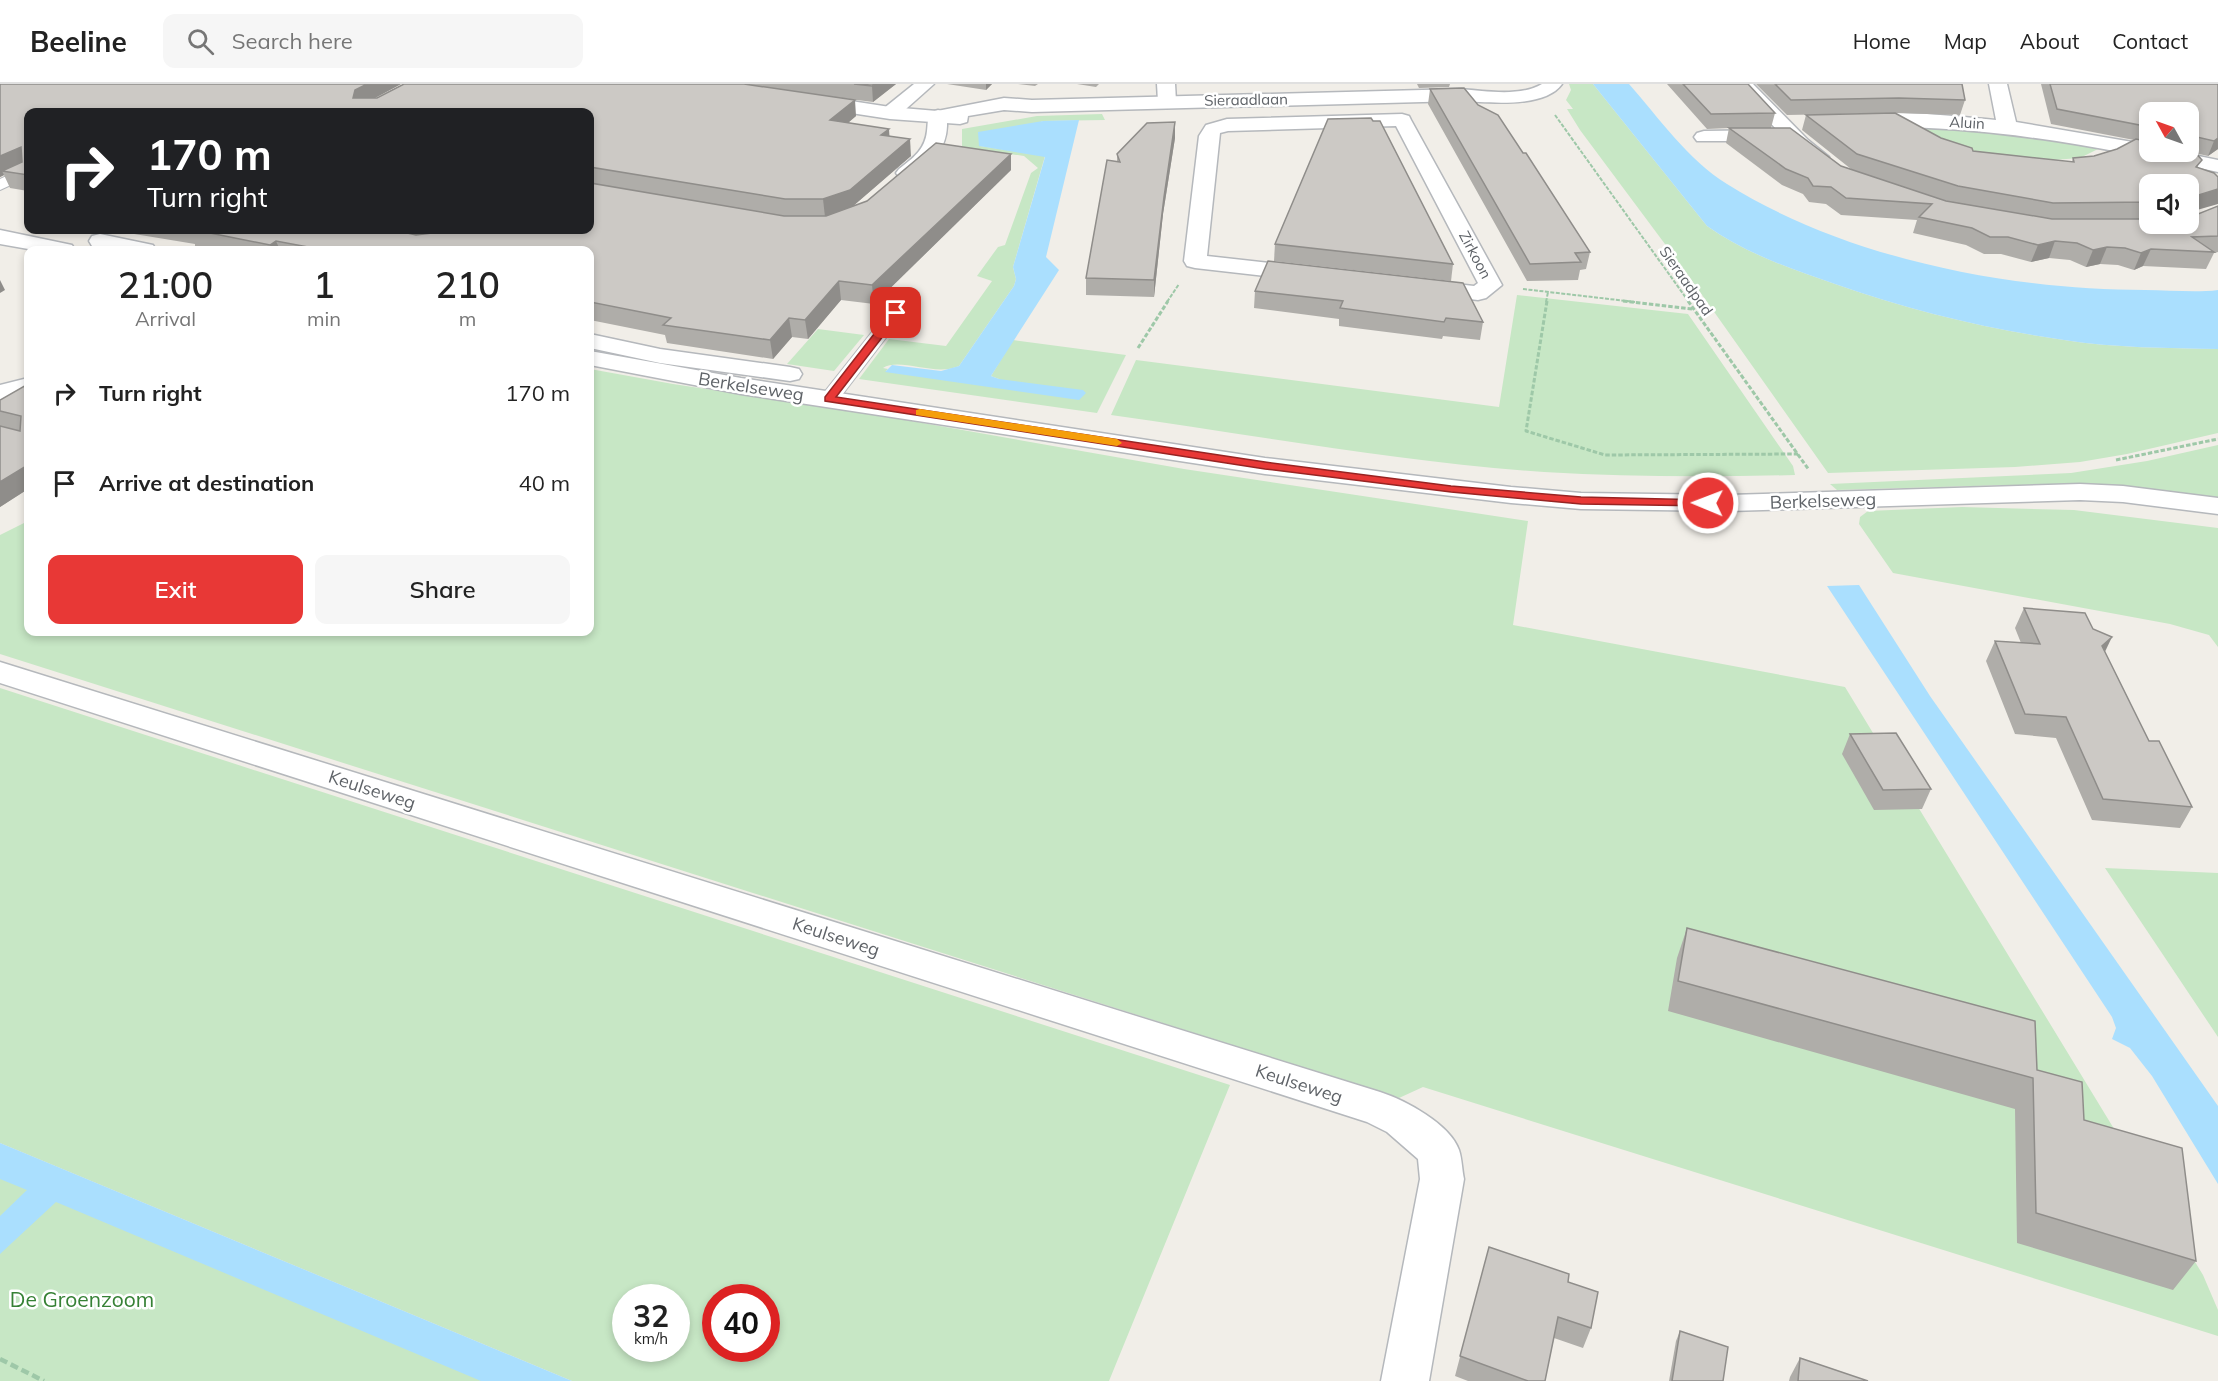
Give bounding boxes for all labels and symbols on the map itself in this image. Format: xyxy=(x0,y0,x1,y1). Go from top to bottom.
street label: Sieraadlaan xyxy=(1204,89,1288,110)
north arrow xyxy=(2139,102,2199,162)
street label: Aluin xyxy=(1949,112,1985,133)
street label: Zirkoon xyxy=(1455,228,1496,282)
street label: Sieraadpad xyxy=(1656,242,1717,319)
pin xyxy=(870,287,921,338)
street label: Berkelseweg xyxy=(697,367,805,406)
position arrow xyxy=(1676,471,1740,535)
street label: Berkelseweg xyxy=(1769,487,1877,514)
street label: Keulseweg xyxy=(326,765,419,814)
street label: Keulseweg xyxy=(790,912,883,961)
street label: Keulseweg xyxy=(1253,1059,1346,1108)
speed limit sign: 40 xyxy=(702,1284,780,1362)
park label: De Groenzoom xyxy=(10,1286,154,1312)

